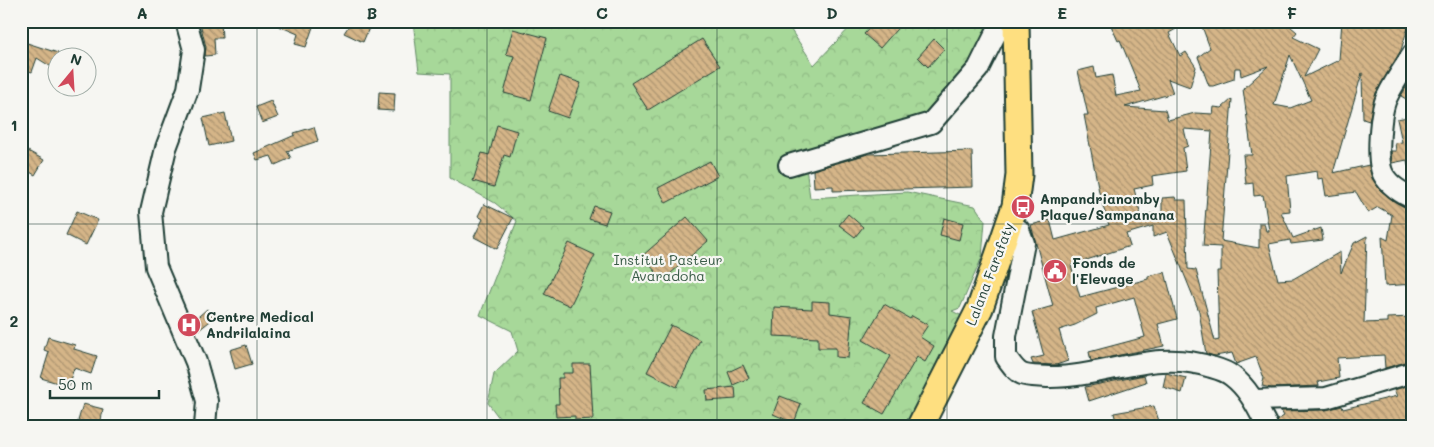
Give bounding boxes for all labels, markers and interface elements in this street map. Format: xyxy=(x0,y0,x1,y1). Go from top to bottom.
text: A xyxy=(136,2,148,23)
text: B xyxy=(367,2,377,23)
text: C xyxy=(596,2,608,23)
text: D xyxy=(826,2,838,23)
text: E xyxy=(1057,2,1067,23)
text: F xyxy=(1287,2,1297,23)
north arrow xyxy=(48,48,98,98)
text: N xyxy=(68,48,84,70)
text: 1 xyxy=(10,114,18,135)
place label: Ampandrianomby Plaque/Sampanana xyxy=(1040,189,1175,224)
bus stop icon: Ampandrianomby Plaque/Sampanana xyxy=(1010,194,1036,220)
street label: Lalana Farafaty xyxy=(961,219,1018,328)
park label: Institut Pasteur Avaradoha xyxy=(613,250,723,285)
place label: Fonds de l'Elevage xyxy=(1072,253,1136,288)
public building icon: Fonds de l'Elevage xyxy=(1042,258,1068,284)
place label: Centre Medical Andrilalaina xyxy=(206,307,314,342)
text: 2 xyxy=(10,310,19,331)
hospital icon: Centre Medical Andrilalaina xyxy=(176,312,202,338)
scale bar xyxy=(50,367,159,399)
text: 50 m xyxy=(58,374,93,394)

